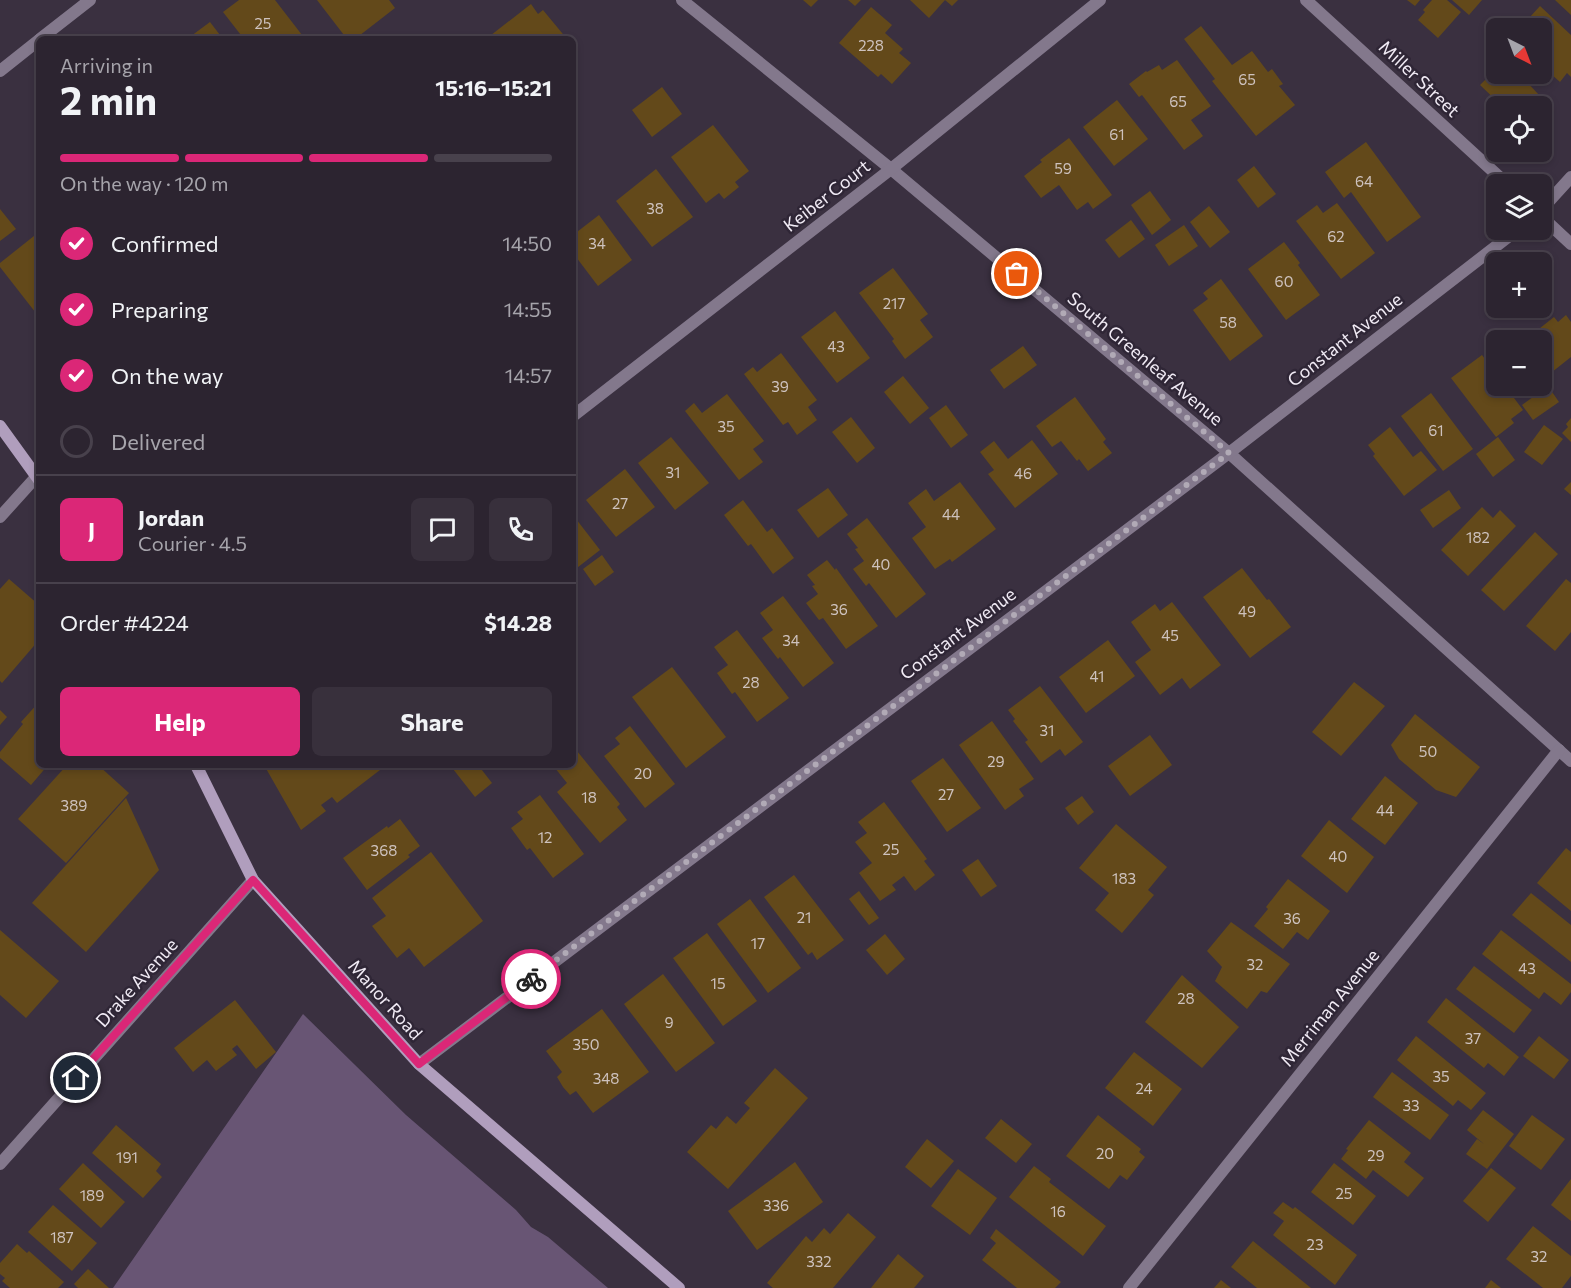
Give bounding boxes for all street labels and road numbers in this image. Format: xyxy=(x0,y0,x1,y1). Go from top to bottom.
street label: Miller Street xyxy=(1375,35,1464,121)
street label: Keiber Court xyxy=(779,155,874,236)
street label: South Greenleaf Avenue xyxy=(1064,287,1228,430)
street label: Constant Avenue xyxy=(1283,288,1406,391)
street label: Constant Avenue xyxy=(895,582,1020,684)
street label: Drake Avenue xyxy=(91,933,182,1031)
street label: Merriman Avenue xyxy=(1275,944,1383,1070)
street label: Manor Road xyxy=(344,955,427,1044)

